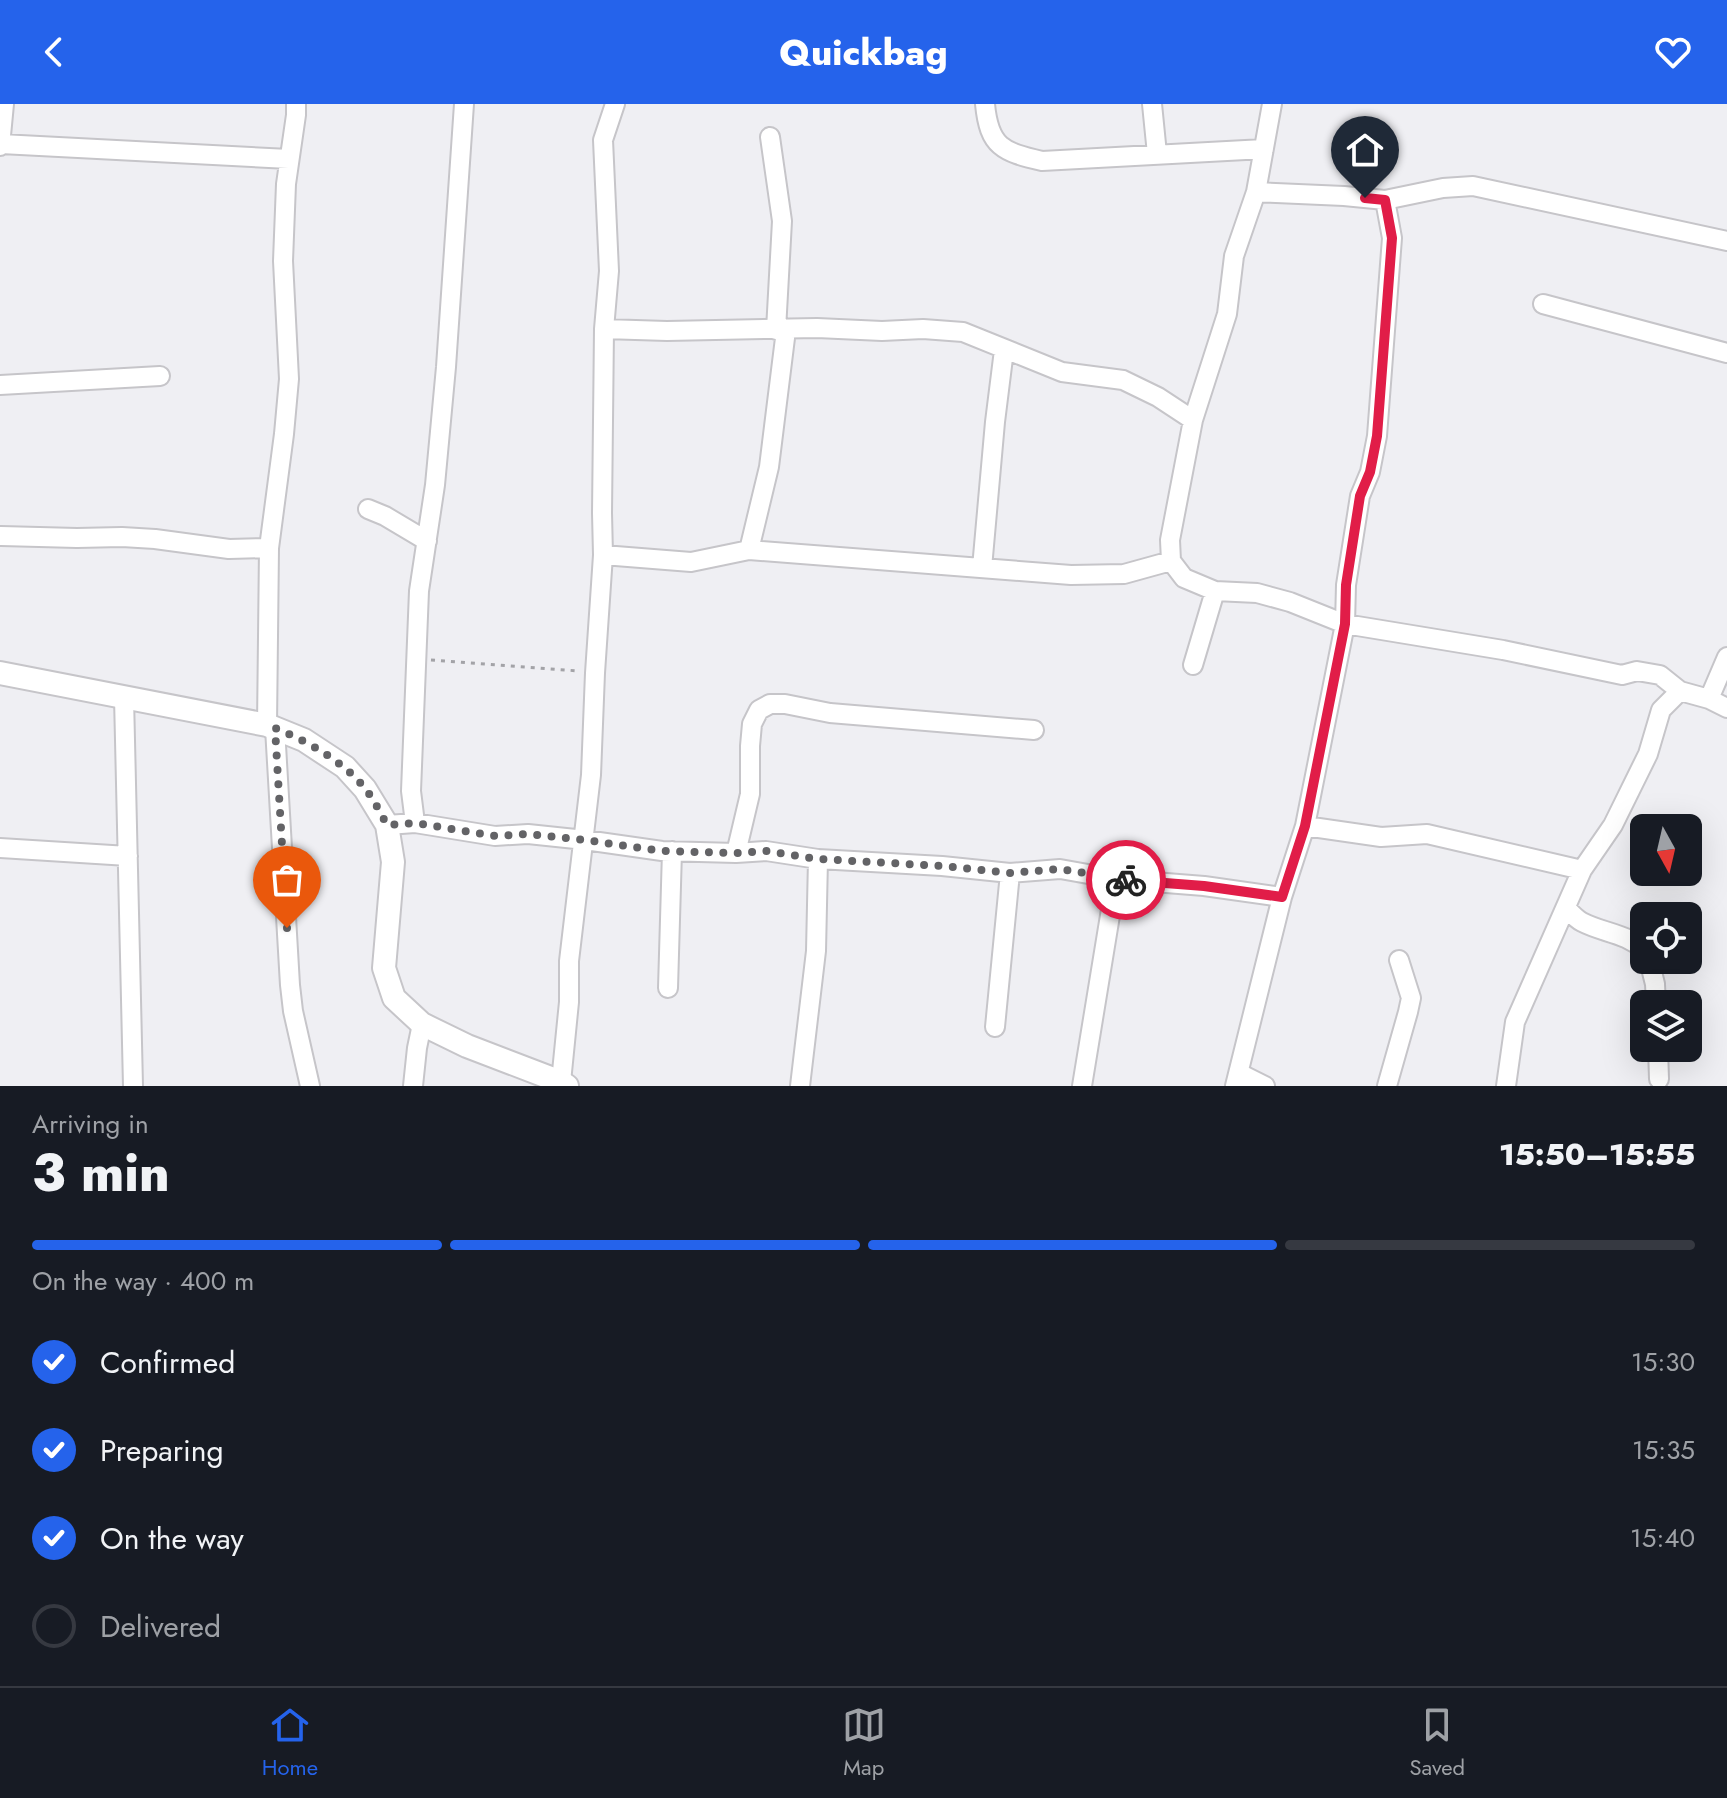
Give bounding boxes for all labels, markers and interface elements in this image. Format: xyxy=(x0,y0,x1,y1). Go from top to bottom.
text: Quickbag xyxy=(779,26,948,78)
icon: back xyxy=(32,30,76,74)
icon: heart xyxy=(1651,30,1695,74)
pin xyxy=(1331,116,1399,198)
icon: home xyxy=(1343,128,1387,172)
north arrow xyxy=(1630,814,1702,886)
map controls xyxy=(1630,814,1702,1062)
courier xyxy=(1086,840,1166,920)
pin xyxy=(253,846,321,928)
icon: bag xyxy=(265,858,309,902)
icon: bike xyxy=(1104,858,1148,902)
button: locate xyxy=(1630,902,1702,974)
button: layers xyxy=(1630,990,1702,1062)
text: Arriving in xyxy=(32,1105,149,1143)
text: 15:50–15:55 xyxy=(1499,1133,1695,1176)
text: 3 min xyxy=(32,1135,170,1211)
text: On the way · 400 m xyxy=(32,1262,254,1300)
icon: check xyxy=(32,1340,76,1384)
text: Confirmed xyxy=(100,1341,235,1384)
text: 15:30 xyxy=(1631,1343,1695,1381)
icon: check xyxy=(32,1428,76,1472)
text: Preparing xyxy=(100,1429,224,1472)
text: 15:35 xyxy=(1632,1431,1695,1469)
icon: check xyxy=(32,1516,76,1560)
text: On the way xyxy=(100,1517,244,1560)
text: 15:40 xyxy=(1630,1519,1695,1557)
text: Delivered xyxy=(100,1605,221,1648)
tab: Home xyxy=(262,1703,318,1783)
tab: Map xyxy=(842,1703,886,1783)
tab: Saved xyxy=(1409,1703,1465,1783)

